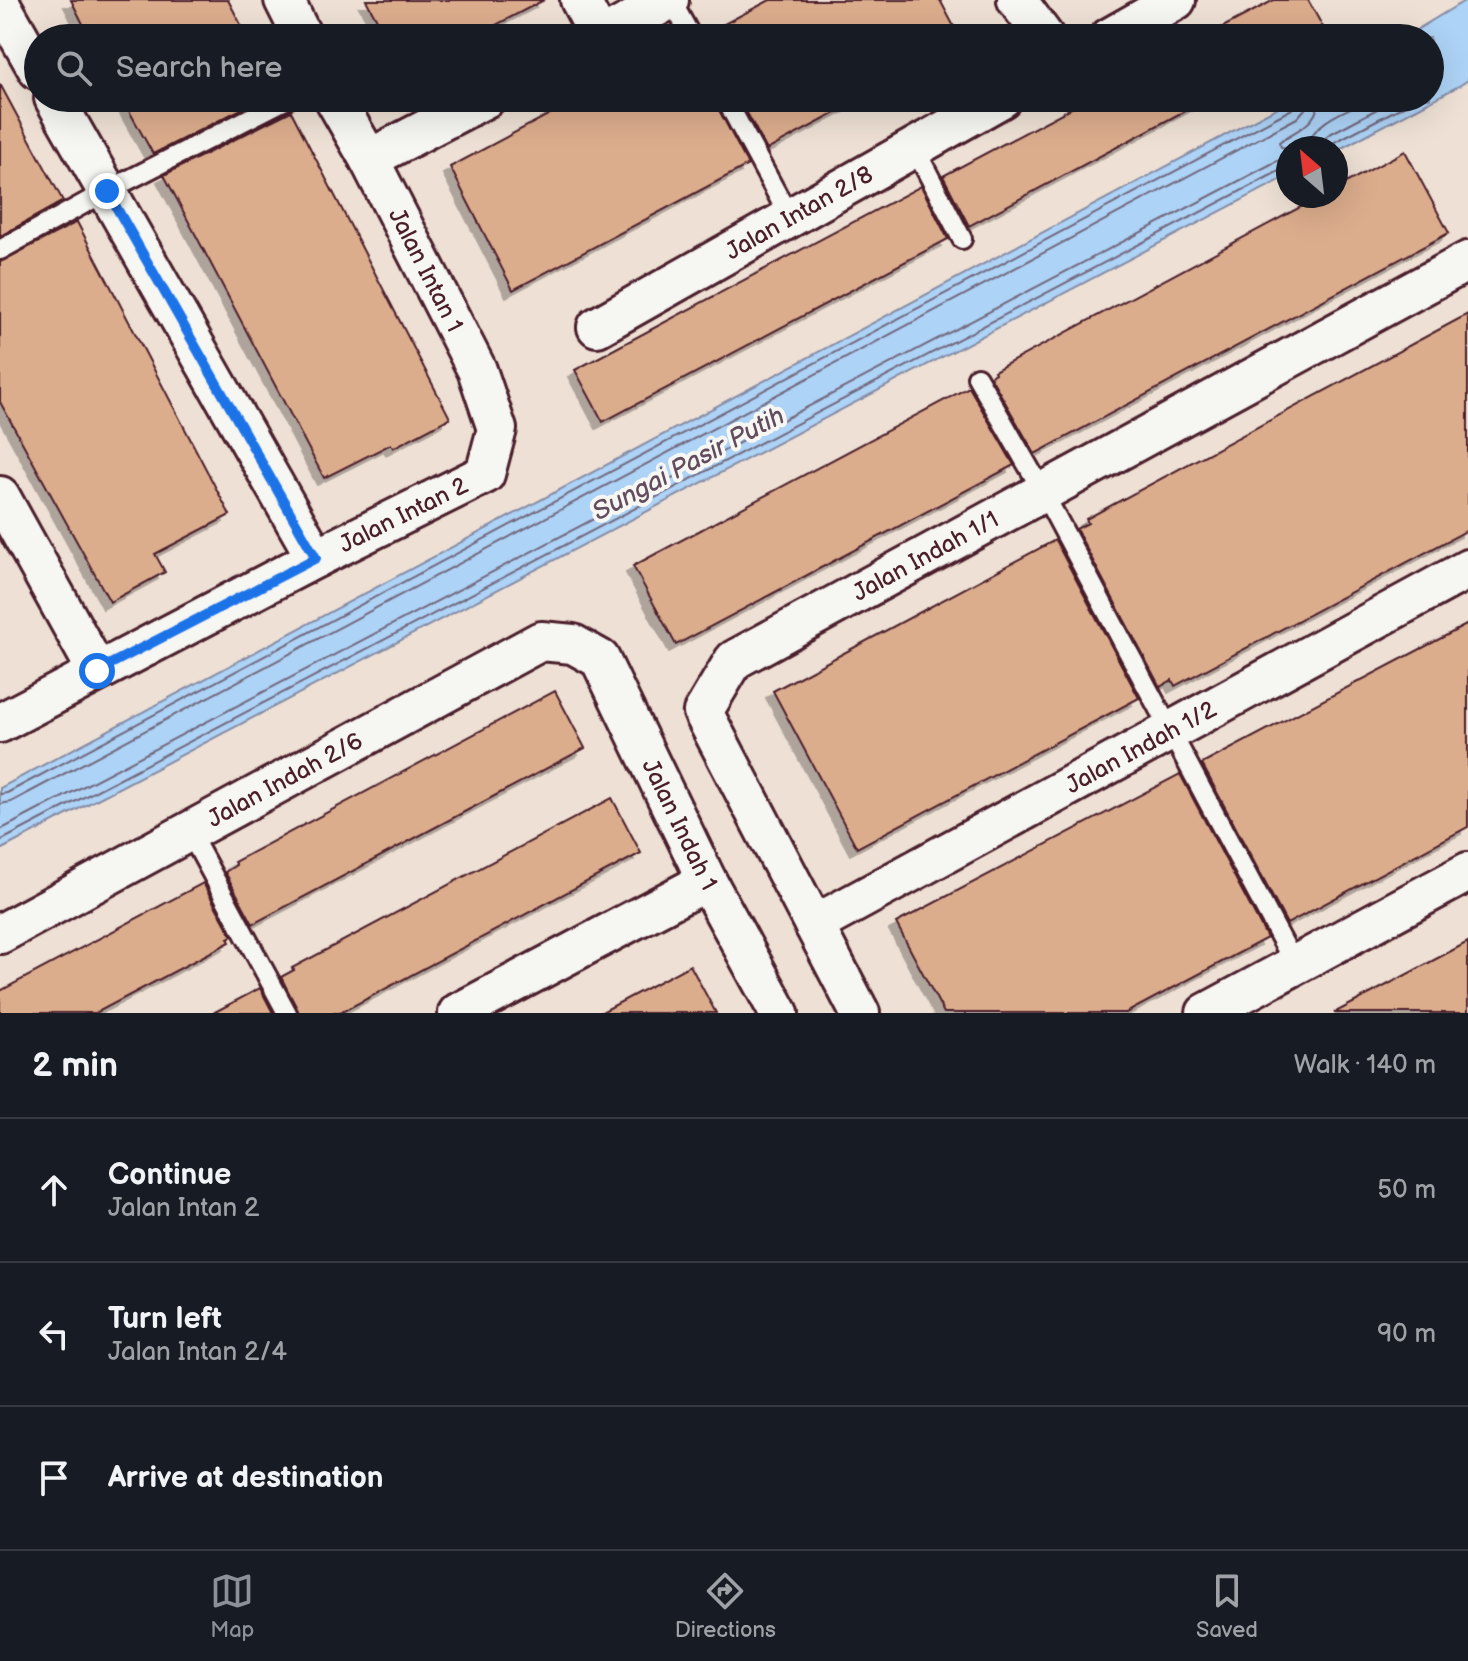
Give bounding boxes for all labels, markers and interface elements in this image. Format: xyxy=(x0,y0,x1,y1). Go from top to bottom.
search box xyxy=(24,24,1444,112)
icon: search xyxy=(52,46,96,90)
text: Search here xyxy=(116,50,282,86)
north arrow xyxy=(1276,136,1348,208)
street label: Jalan Intan 2/8 xyxy=(720,160,878,266)
route end xyxy=(89,173,125,209)
street label: Jalan Intan 1 xyxy=(382,204,469,337)
water label: Sungai Pasir Putih xyxy=(587,401,790,528)
street label: Jalan Intan 2 xyxy=(334,471,473,559)
street label: Jalan Indah 1/1 xyxy=(848,505,1004,608)
route start xyxy=(79,653,115,689)
street label: Jalan Indah 1/2 xyxy=(1061,695,1221,800)
street label: Jalan Indah 2/6 xyxy=(202,726,368,834)
street label: Jalan Indah 1 xyxy=(635,755,723,895)
text: 2 min xyxy=(32,1045,118,1086)
text: Walk · 140 m xyxy=(1294,1050,1436,1081)
text: Continue xyxy=(108,1157,231,1193)
icon: ahead xyxy=(32,1168,76,1212)
text: 50 m xyxy=(1377,1175,1436,1206)
text: Jalan Intan 2 xyxy=(108,1193,259,1224)
text: Turn left xyxy=(108,1301,222,1337)
icon: left xyxy=(32,1312,76,1356)
text: 90 m xyxy=(1377,1319,1436,1350)
text: Jalan Intan 2/4 xyxy=(108,1337,287,1368)
icon: arrive xyxy=(32,1456,76,1500)
text: Arrive at destination xyxy=(108,1460,384,1496)
tab: Map xyxy=(210,1569,254,1644)
tab: Directions xyxy=(675,1569,776,1644)
tab: Saved xyxy=(1196,1569,1258,1644)

